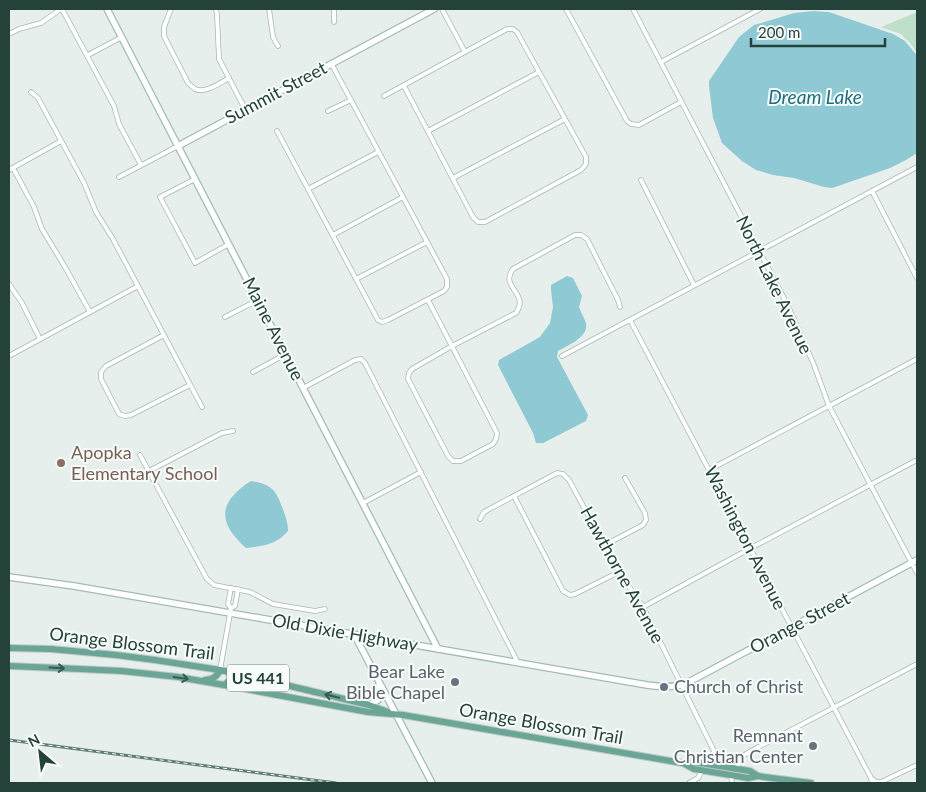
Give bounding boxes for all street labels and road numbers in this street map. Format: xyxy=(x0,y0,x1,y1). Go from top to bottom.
street label: Summit Street xyxy=(221,56,331,128)
street label: North Lake Avenue xyxy=(732,212,818,357)
street label: Maine Avenue xyxy=(238,273,309,384)
street label: Washington Avenue xyxy=(700,462,792,613)
street label: Hawthorne Avenue xyxy=(576,502,670,647)
street label: Orange Street xyxy=(746,586,854,658)
street label: Old Dixie Highway xyxy=(271,608,421,656)
street label: Orange Blossom Trail xyxy=(48,622,216,664)
road number: US 441 xyxy=(227,664,289,691)
street label: Orange Blossom Trail xyxy=(457,698,625,748)

